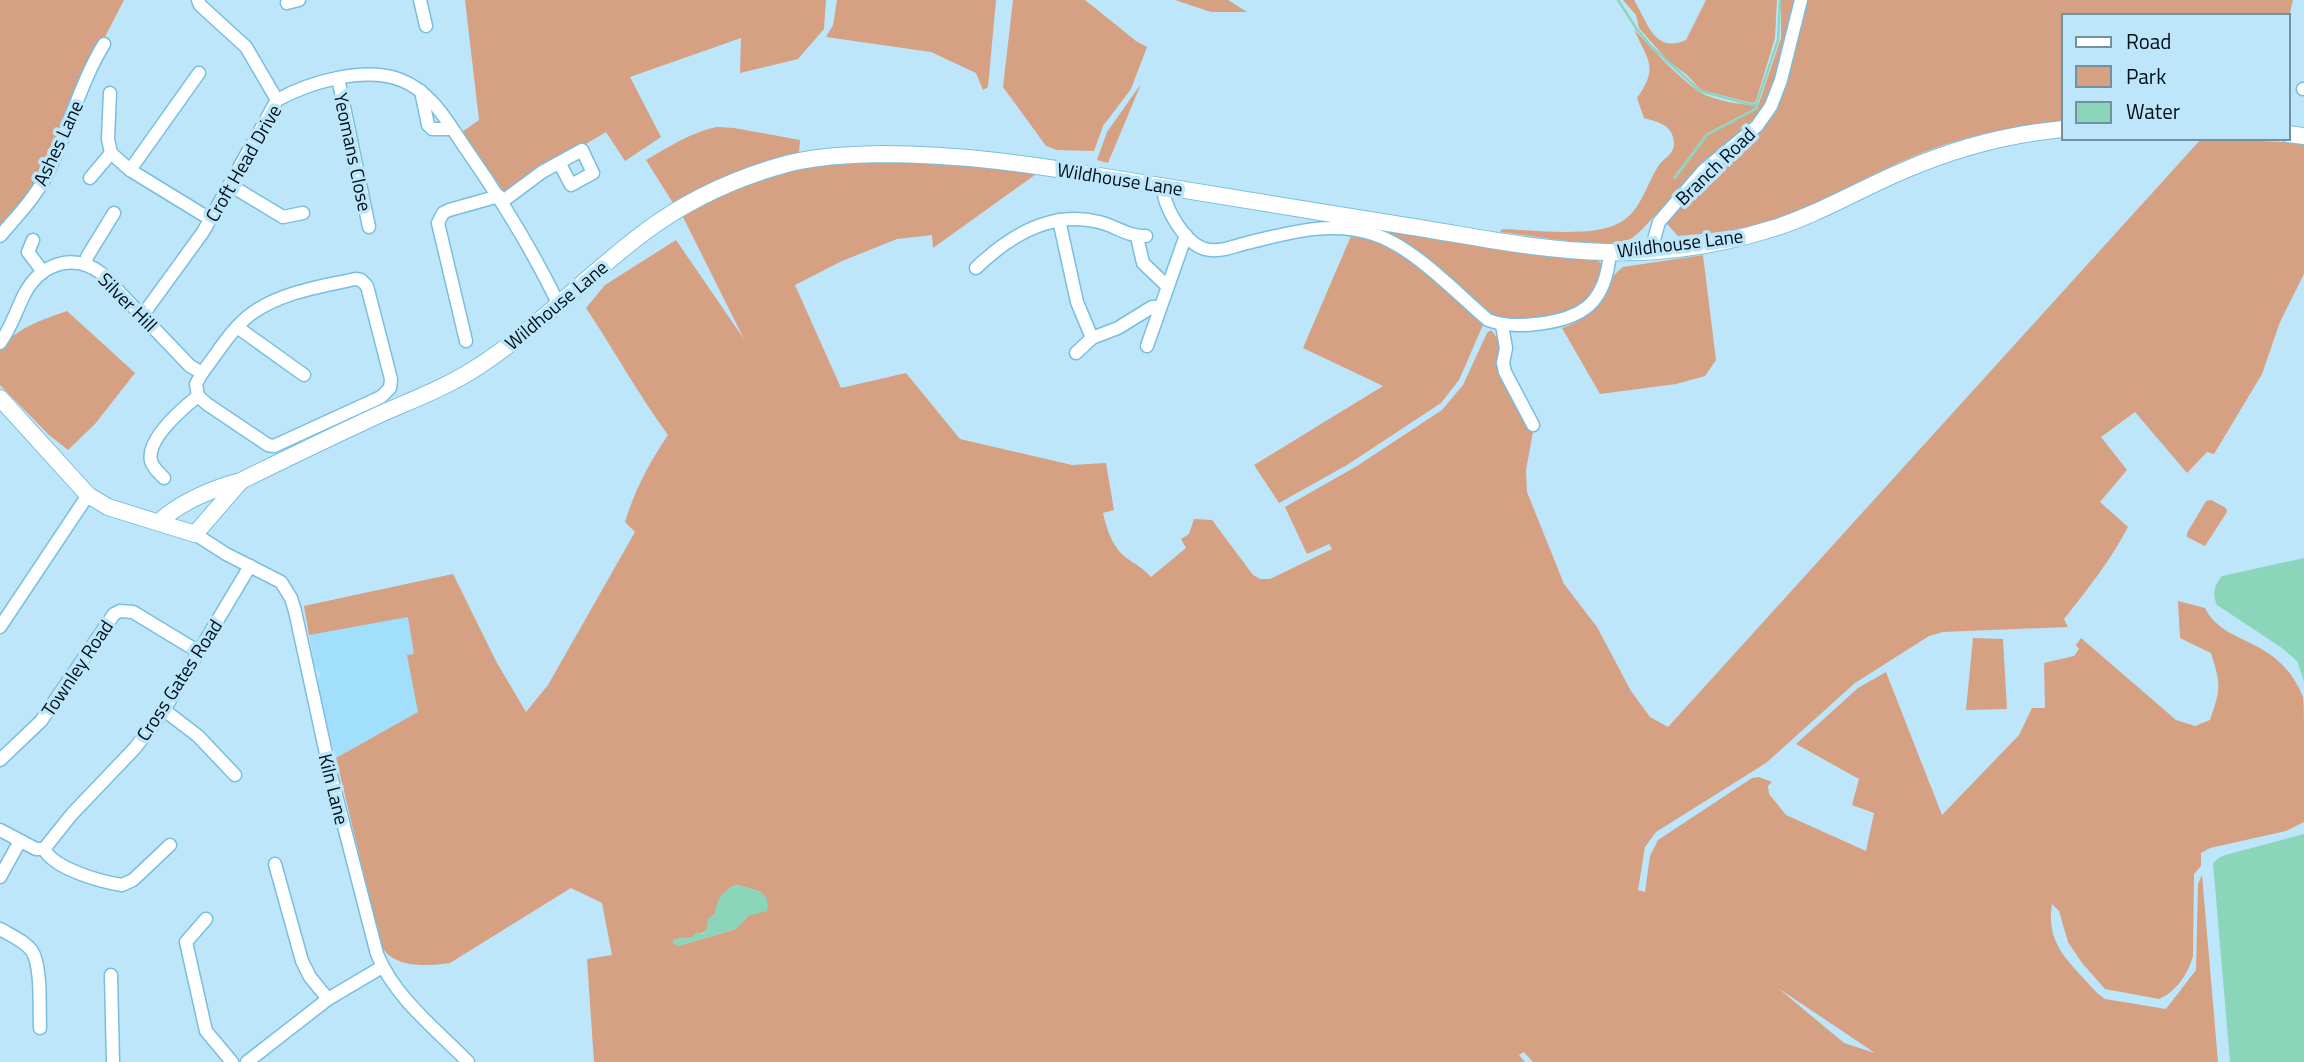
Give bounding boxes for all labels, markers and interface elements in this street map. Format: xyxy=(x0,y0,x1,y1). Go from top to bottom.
legend xyxy=(2062,14,2290,140)
text: Road xyxy=(2126,25,2171,57)
text: Park xyxy=(2126,60,2166,92)
street label: Yeomans Close xyxy=(327,90,380,214)
street label: Ashes Lane xyxy=(25,95,90,190)
text: Water xyxy=(2126,95,2180,127)
street label: Croft Head Drive xyxy=(197,99,288,227)
street label: Branch Road xyxy=(1668,120,1761,211)
street label: Wildhouse Lane xyxy=(1055,154,1185,203)
street label: Wildhouse Lane xyxy=(1615,220,1745,265)
street label: Wildhouse Lane xyxy=(498,253,614,356)
street label: Silver Hill xyxy=(92,265,165,338)
street label: Cross Gates Road xyxy=(128,613,229,746)
street label: Townley Road xyxy=(33,614,120,722)
street label: Kiln Lane xyxy=(312,750,357,827)

